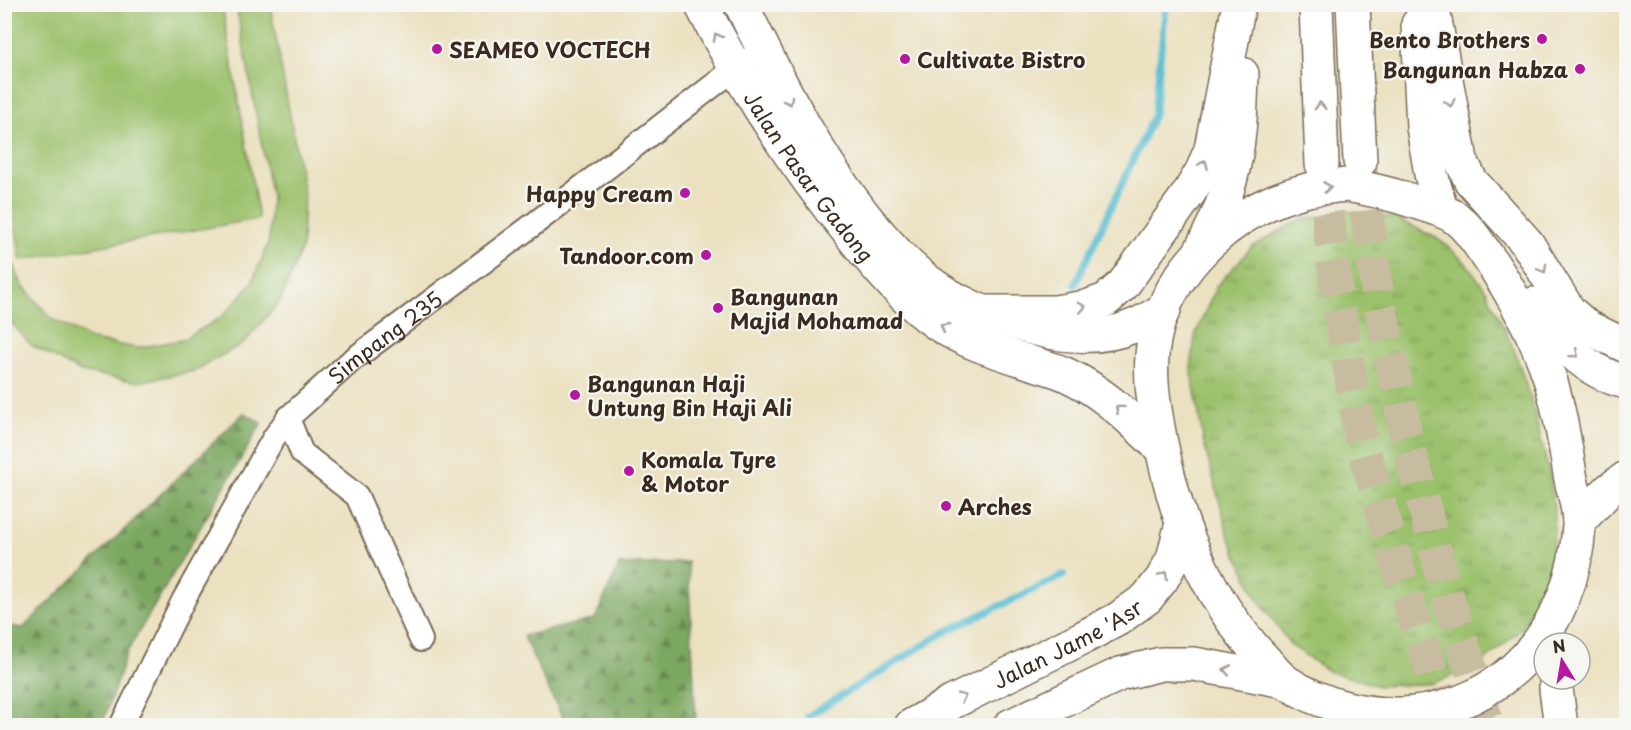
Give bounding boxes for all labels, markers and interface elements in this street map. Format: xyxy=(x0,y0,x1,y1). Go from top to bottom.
place label: Bento Brothers xyxy=(1369,23,1530,55)
one-way arrow xyxy=(713,32,724,43)
marker: Bento Brothers xyxy=(1535,32,1549,46)
place label: SEAMEO VOCTECH xyxy=(449,33,651,65)
marker: SEAMEO VOCTECH xyxy=(430,42,444,56)
place label: Cultivate Bistro xyxy=(917,43,1085,75)
marker: Cultivate Bistro xyxy=(898,52,912,66)
place label: Bangunan Habza xyxy=(1383,53,1568,85)
marker: Bangunan Habza xyxy=(1573,62,1587,76)
street label: Jalan Pasar Gadong xyxy=(737,84,882,269)
one-way arrow xyxy=(782,94,793,105)
one-way arrow xyxy=(1443,98,1456,108)
one-way arrow xyxy=(1314,101,1327,110)
one-way arrow xyxy=(1197,159,1209,170)
place label: Happy Cream xyxy=(526,177,673,209)
one-way arrow xyxy=(1323,182,1332,194)
marker: Happy Cream xyxy=(678,186,692,200)
place label: Tandoor.com xyxy=(559,239,694,271)
marker: Tandoor.com xyxy=(699,248,713,262)
one-way arrow xyxy=(1536,263,1547,273)
place label: Bangunan Majid Mohamad xyxy=(730,280,903,336)
street label: Simpang 235 xyxy=(320,282,448,391)
marker: Bangunan Majid Mohamad xyxy=(711,301,725,315)
one-way arrow xyxy=(1076,302,1086,315)
one-way arrow xyxy=(940,323,950,334)
one-way arrow xyxy=(1568,347,1579,358)
place label: Bangunan Haji Untung Bin Haji Ali xyxy=(587,367,792,423)
marker: Bangunan Haji Untung Bin Haji Ali xyxy=(568,388,582,402)
one-way arrow xyxy=(1115,406,1126,417)
place label: Komala Tyre & Motor xyxy=(641,443,776,499)
marker: Komala Tyre & Motor xyxy=(622,464,636,478)
place label: Arches xyxy=(958,490,1032,522)
marker: Arches xyxy=(939,499,953,513)
one-way arrow xyxy=(1156,571,1168,581)
street label: Jalan Jame 'Asr xyxy=(987,590,1149,696)
north arrow xyxy=(1532,631,1592,691)
text: N xyxy=(1550,632,1567,658)
one-way arrow xyxy=(1222,664,1232,677)
one-way arrow xyxy=(956,693,967,705)

